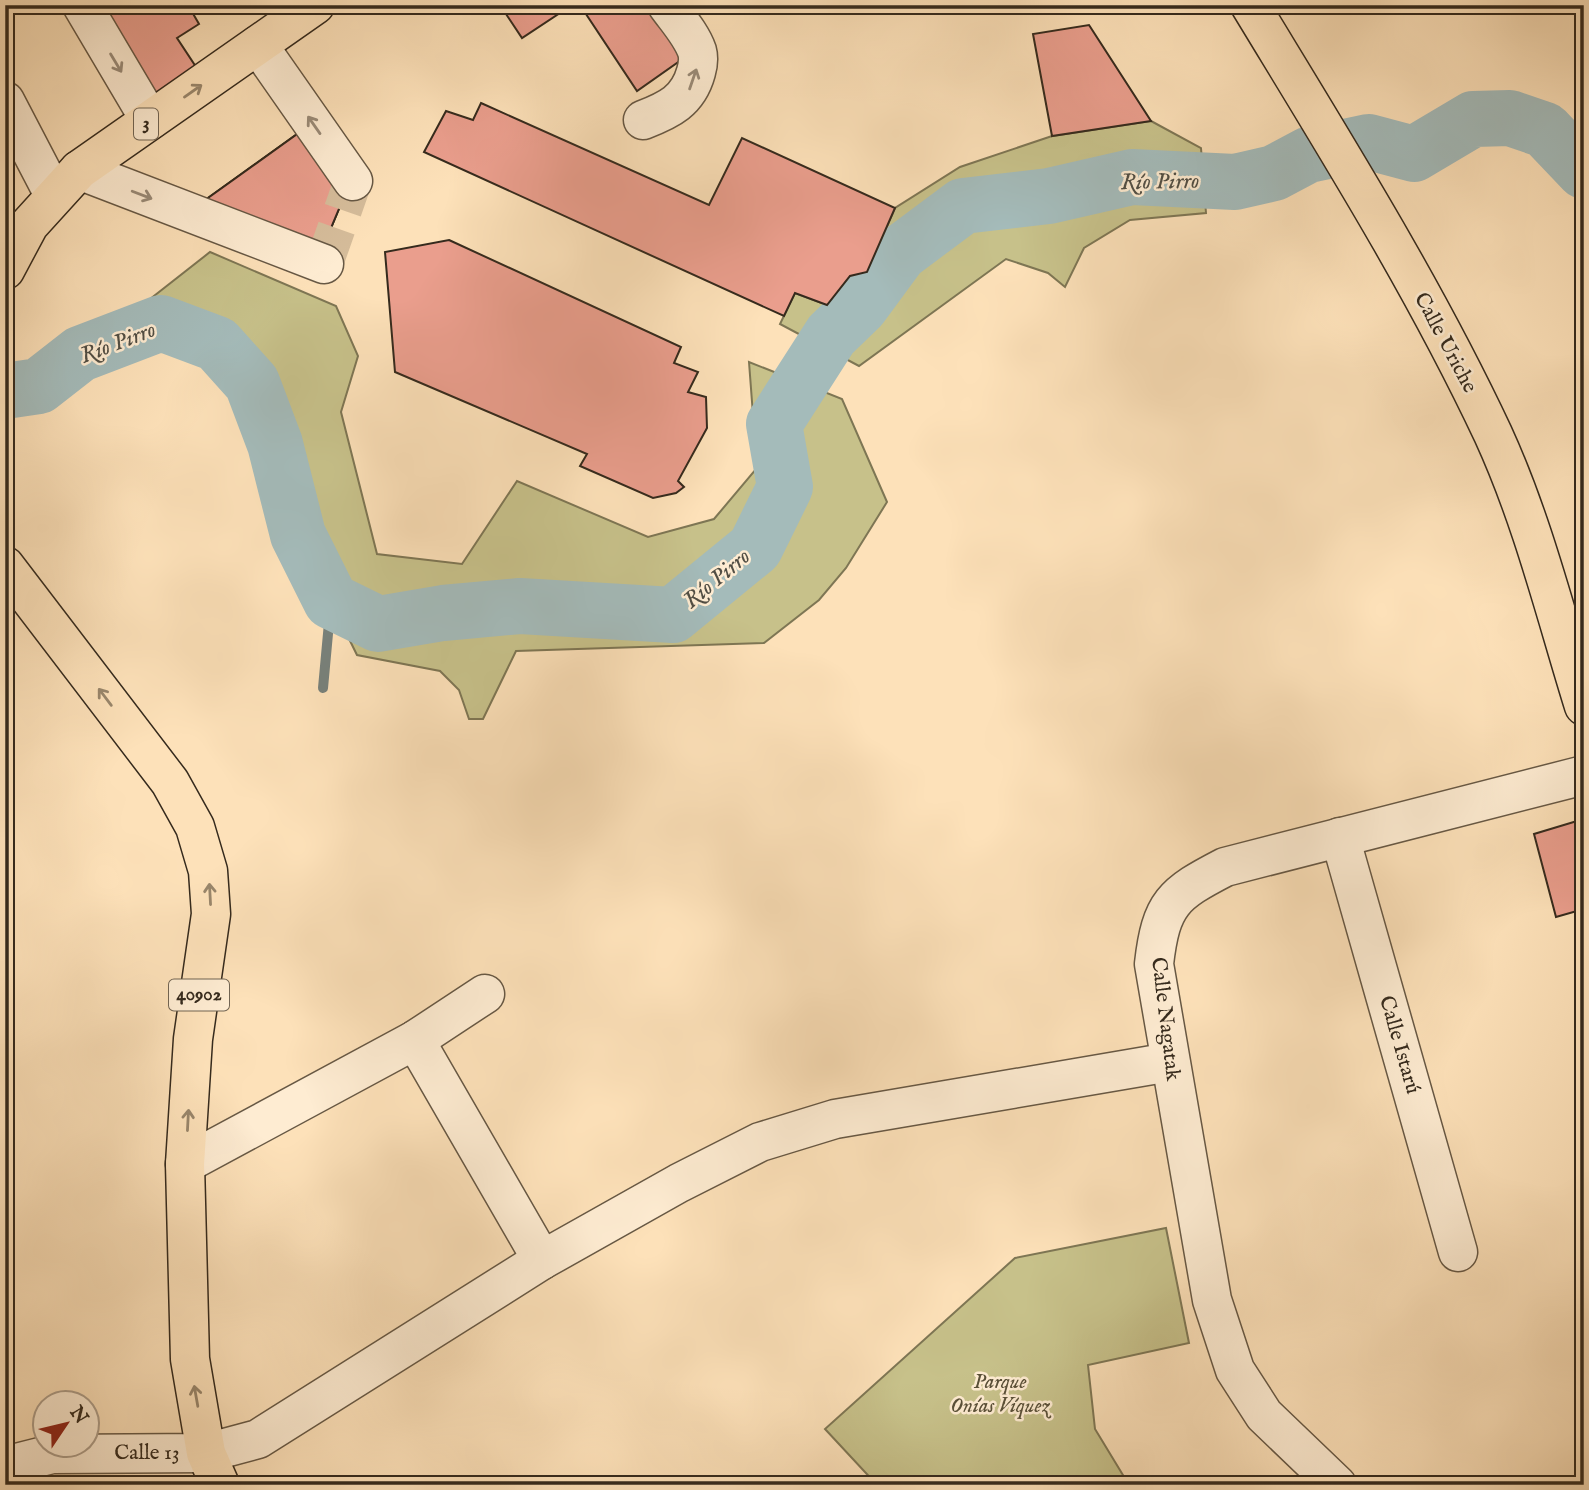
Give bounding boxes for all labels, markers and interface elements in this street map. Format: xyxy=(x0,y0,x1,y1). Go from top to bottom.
one-way arrow xyxy=(109,52,123,72)
one-way arrow xyxy=(688,69,700,91)
one-way arrow xyxy=(183,84,202,98)
road number: 3 xyxy=(134,108,158,140)
one-way arrow xyxy=(307,116,321,135)
water label: Río Pirro xyxy=(1120,167,1200,197)
one-way arrow xyxy=(131,189,153,202)
street label: Calle Uriche xyxy=(1407,288,1483,398)
water label: Río Pirro xyxy=(76,315,160,371)
water label: Río Pirro xyxy=(678,543,756,615)
one-way arrow xyxy=(97,688,112,707)
one-way arrow xyxy=(203,883,216,906)
street label: Calle Nagatak xyxy=(1144,956,1186,1083)
road number: 40902 xyxy=(169,979,229,1010)
street label: Calle Istarú xyxy=(1372,993,1426,1097)
one-way arrow xyxy=(182,1109,195,1132)
park label: Parque Onías Víquez xyxy=(951,1369,1051,1420)
one-way arrow xyxy=(189,1385,202,1408)
north arrow xyxy=(32,1388,102,1458)
text: N xyxy=(63,1401,93,1429)
street label: Calle 13 xyxy=(114,1440,180,1467)

